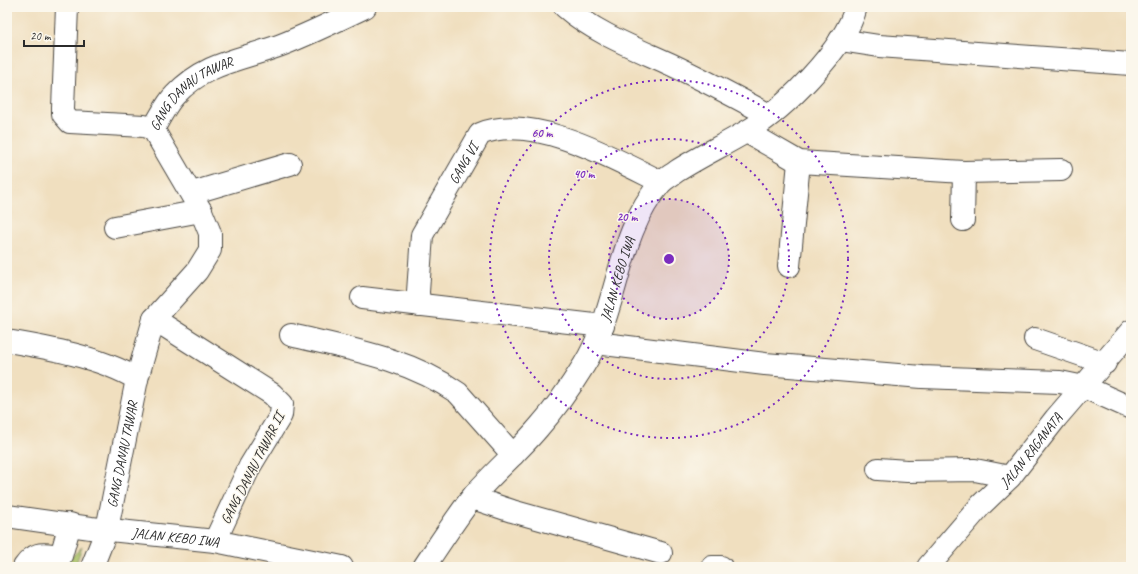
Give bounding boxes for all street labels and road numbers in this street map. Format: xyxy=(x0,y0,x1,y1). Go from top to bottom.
street label: GANG DANAU TAWAR xyxy=(146,52,237,134)
street label: GANG VI xyxy=(445,137,484,187)
street label: JALAN KEBO IWA xyxy=(596,234,639,324)
street label: GANG DANAU TAWAR xyxy=(103,398,142,509)
street label: GANG DANAU TAWAR II xyxy=(217,407,289,527)
street label: JALAN RAGANATA xyxy=(996,409,1066,492)
street label: JALAN KEBO IWA xyxy=(130,524,222,551)

